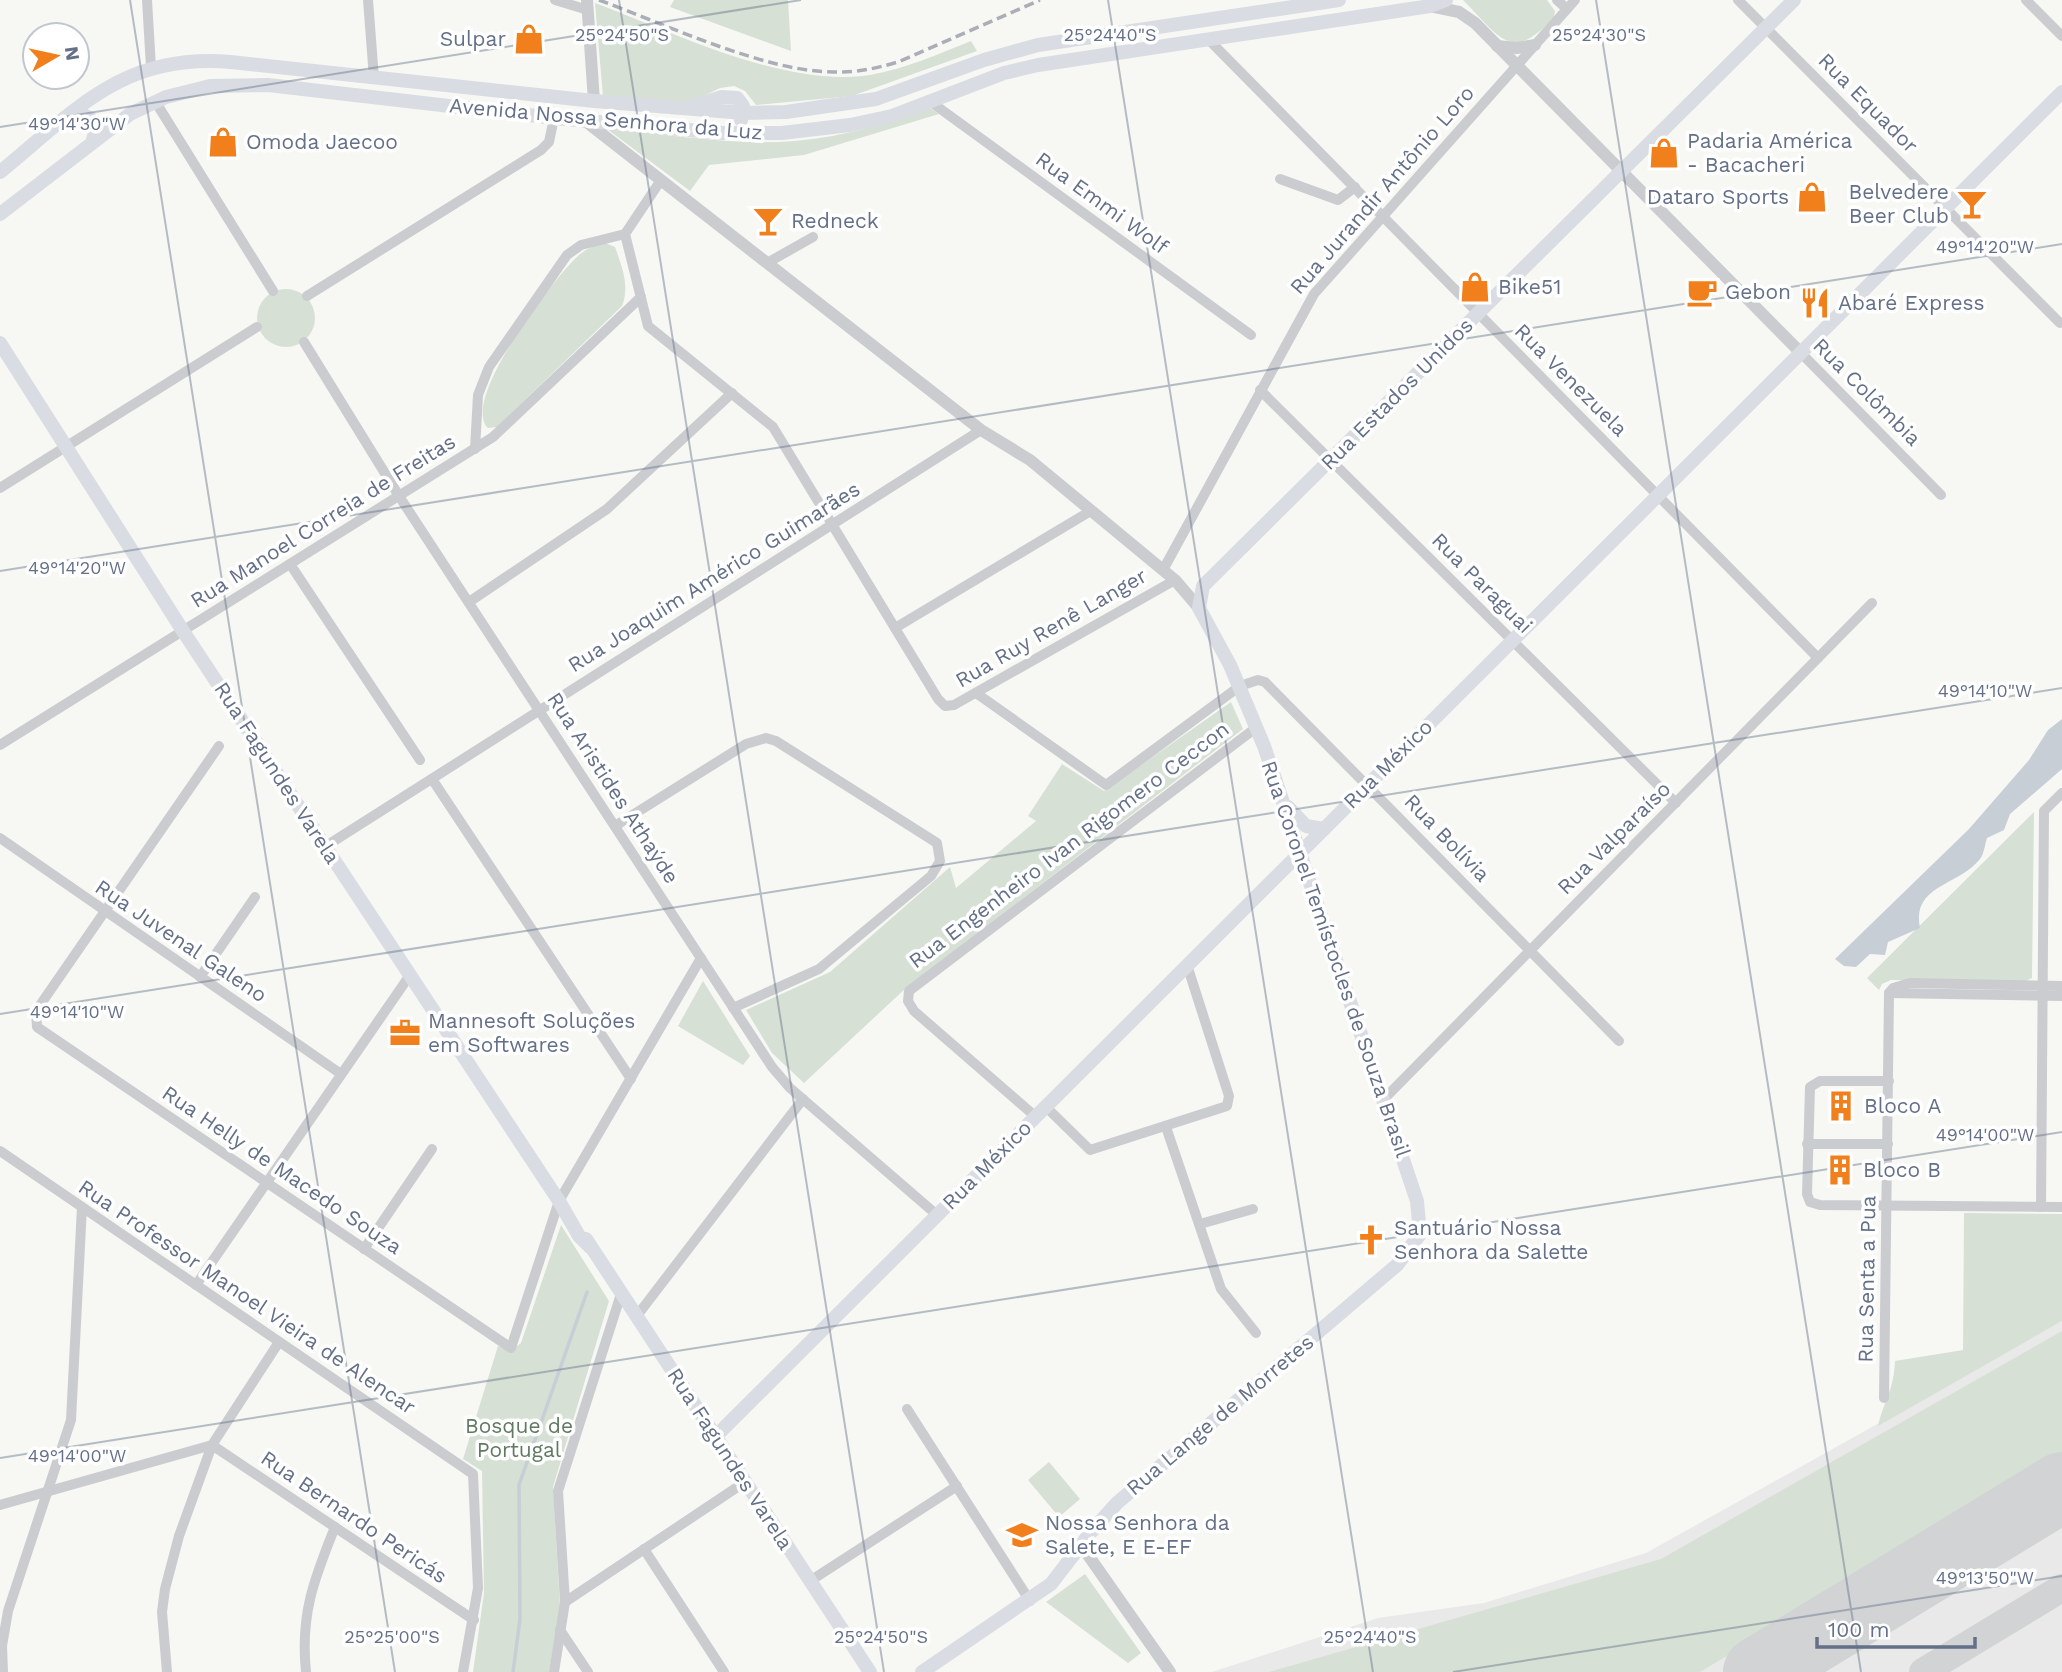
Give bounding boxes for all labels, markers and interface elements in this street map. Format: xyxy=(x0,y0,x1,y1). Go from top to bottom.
north arrow xyxy=(21,21,91,91)
shop icon: Sulpar xyxy=(512,22,546,56)
text: 25°24'50"S xyxy=(575,24,669,45)
text: 25°24'40"S xyxy=(1064,24,1156,45)
text: 25°24'30"S xyxy=(1552,24,1646,45)
place label: Sulpar xyxy=(440,26,506,51)
text: N xyxy=(60,45,85,62)
street label: Rua Equador xyxy=(1813,48,1924,158)
street label: Rua Jurandir Antônio Loro xyxy=(1284,80,1479,299)
street label: Avenida Nossa Senhora da Luz xyxy=(448,92,764,145)
text: 49°14'30"W xyxy=(28,113,126,134)
shop icon: Omoda Jaecoo xyxy=(206,125,240,159)
place label: Padaria América - Bacacheri xyxy=(1687,128,1853,177)
place label: Omoda Jaecoo xyxy=(246,129,398,154)
shop icon: Padaria América - Bacacheri xyxy=(1647,136,1681,170)
street label: Rua Emmi Wolf xyxy=(1031,146,1173,259)
place label: Belvedere Beer Club xyxy=(1848,179,1949,228)
shop icon: Dataro Sports xyxy=(1795,180,1829,214)
place label: Dataro Sports xyxy=(1647,184,1789,209)
bar icon: Belvedere Beer Club xyxy=(1955,187,1989,221)
bar icon: Redneck xyxy=(751,204,785,238)
place label: Redneck xyxy=(791,208,879,233)
text: 49°14'20"W xyxy=(1936,236,2034,257)
shop icon: Bike51 xyxy=(1458,270,1492,304)
place label: Bike51 xyxy=(1498,274,1561,299)
cafe icon: Gebon xyxy=(1685,275,1719,309)
place label: Gebon xyxy=(1725,279,1791,304)
restaurant icon: Abaré Express xyxy=(1798,286,1832,320)
place label: Abaré Express xyxy=(1838,290,1985,315)
street label: Rua Estados Unidos xyxy=(1315,312,1478,475)
street label: Rua Venezuela xyxy=(1510,318,1633,441)
street label: Rua Colômbia xyxy=(1808,333,1926,451)
street label: Rua Manoel Correia de Freitas xyxy=(186,428,460,613)
street label: Rua Joaquim Américo Guimarães xyxy=(563,476,864,677)
street label: Rua Paraguai xyxy=(1427,527,1538,638)
text: 49°14'20"W xyxy=(28,557,126,578)
street label: Rua Ruy Renê Langer xyxy=(951,562,1151,693)
street label: Rua Fagundes Varela xyxy=(209,677,346,868)
text: 49°14'10"W xyxy=(1938,680,2032,701)
street label: Rua Aristides Athaýde xyxy=(542,687,685,888)
street label: Rua México xyxy=(1338,714,1437,813)
street label: Rua Engenheiro Ivan Rigomero Ceccon xyxy=(904,716,1234,973)
street label: Rua Coronel Temístocles de Souza Brasil xyxy=(1257,757,1416,1161)
street label: Rua Valparaíso xyxy=(1552,776,1675,899)
street label: Rua Bolívia xyxy=(1399,789,1495,887)
street label: Rua Juvenal Galeno xyxy=(91,874,272,1007)
text: 49°14'10"W xyxy=(30,1001,124,1022)
place label: Mannesoft Soluções em Softwares xyxy=(428,1008,635,1057)
office icon: Mannesoft Soluções em Softwares xyxy=(388,1016,422,1050)
street label: Rua Helly de Macedo Souza xyxy=(158,1080,407,1259)
building icon: Bloco A xyxy=(1824,1089,1858,1123)
place label: Bloco A xyxy=(1864,1093,1941,1118)
street label: Rua México xyxy=(937,1115,1036,1214)
text: 49°14'00"W xyxy=(1936,1124,2034,1145)
building icon: Bloco B xyxy=(1823,1153,1857,1187)
place label: Bloco B xyxy=(1863,1157,1941,1182)
street label: Rua Professor Manoel Vieira de Alencar xyxy=(74,1174,421,1419)
street label: Rua Senta a Pua xyxy=(1853,1195,1880,1363)
place label: Santuário Nossa Senhora da Salette xyxy=(1394,1215,1588,1264)
church icon: Santuário Nossa Senhora da Salette xyxy=(1354,1223,1388,1257)
street label: Rua Lange de Morretes xyxy=(1121,1329,1318,1500)
street label: Rua Fagundes Varela xyxy=(662,1363,799,1554)
park label: Bosque de Portugal xyxy=(465,1413,573,1462)
text: 49°14'00"W xyxy=(28,1445,126,1466)
street label: Rua Bernardo Pericás xyxy=(256,1445,452,1588)
place label: Nossa Senhora da Salete, E E-EF xyxy=(1045,1510,1230,1559)
school or university icon: Nossa Senhora da Salete, E E-EF xyxy=(1005,1518,1039,1552)
text: 49°13'50"W xyxy=(1936,1567,2034,1588)
scale bar xyxy=(1817,1606,1974,1650)
text: 100 m xyxy=(1828,1617,1890,1642)
text: 25°25'00"S xyxy=(344,1626,440,1647)
text: 25°24'50"S xyxy=(834,1626,928,1647)
text: 25°24'40"S xyxy=(1324,1626,1416,1647)

